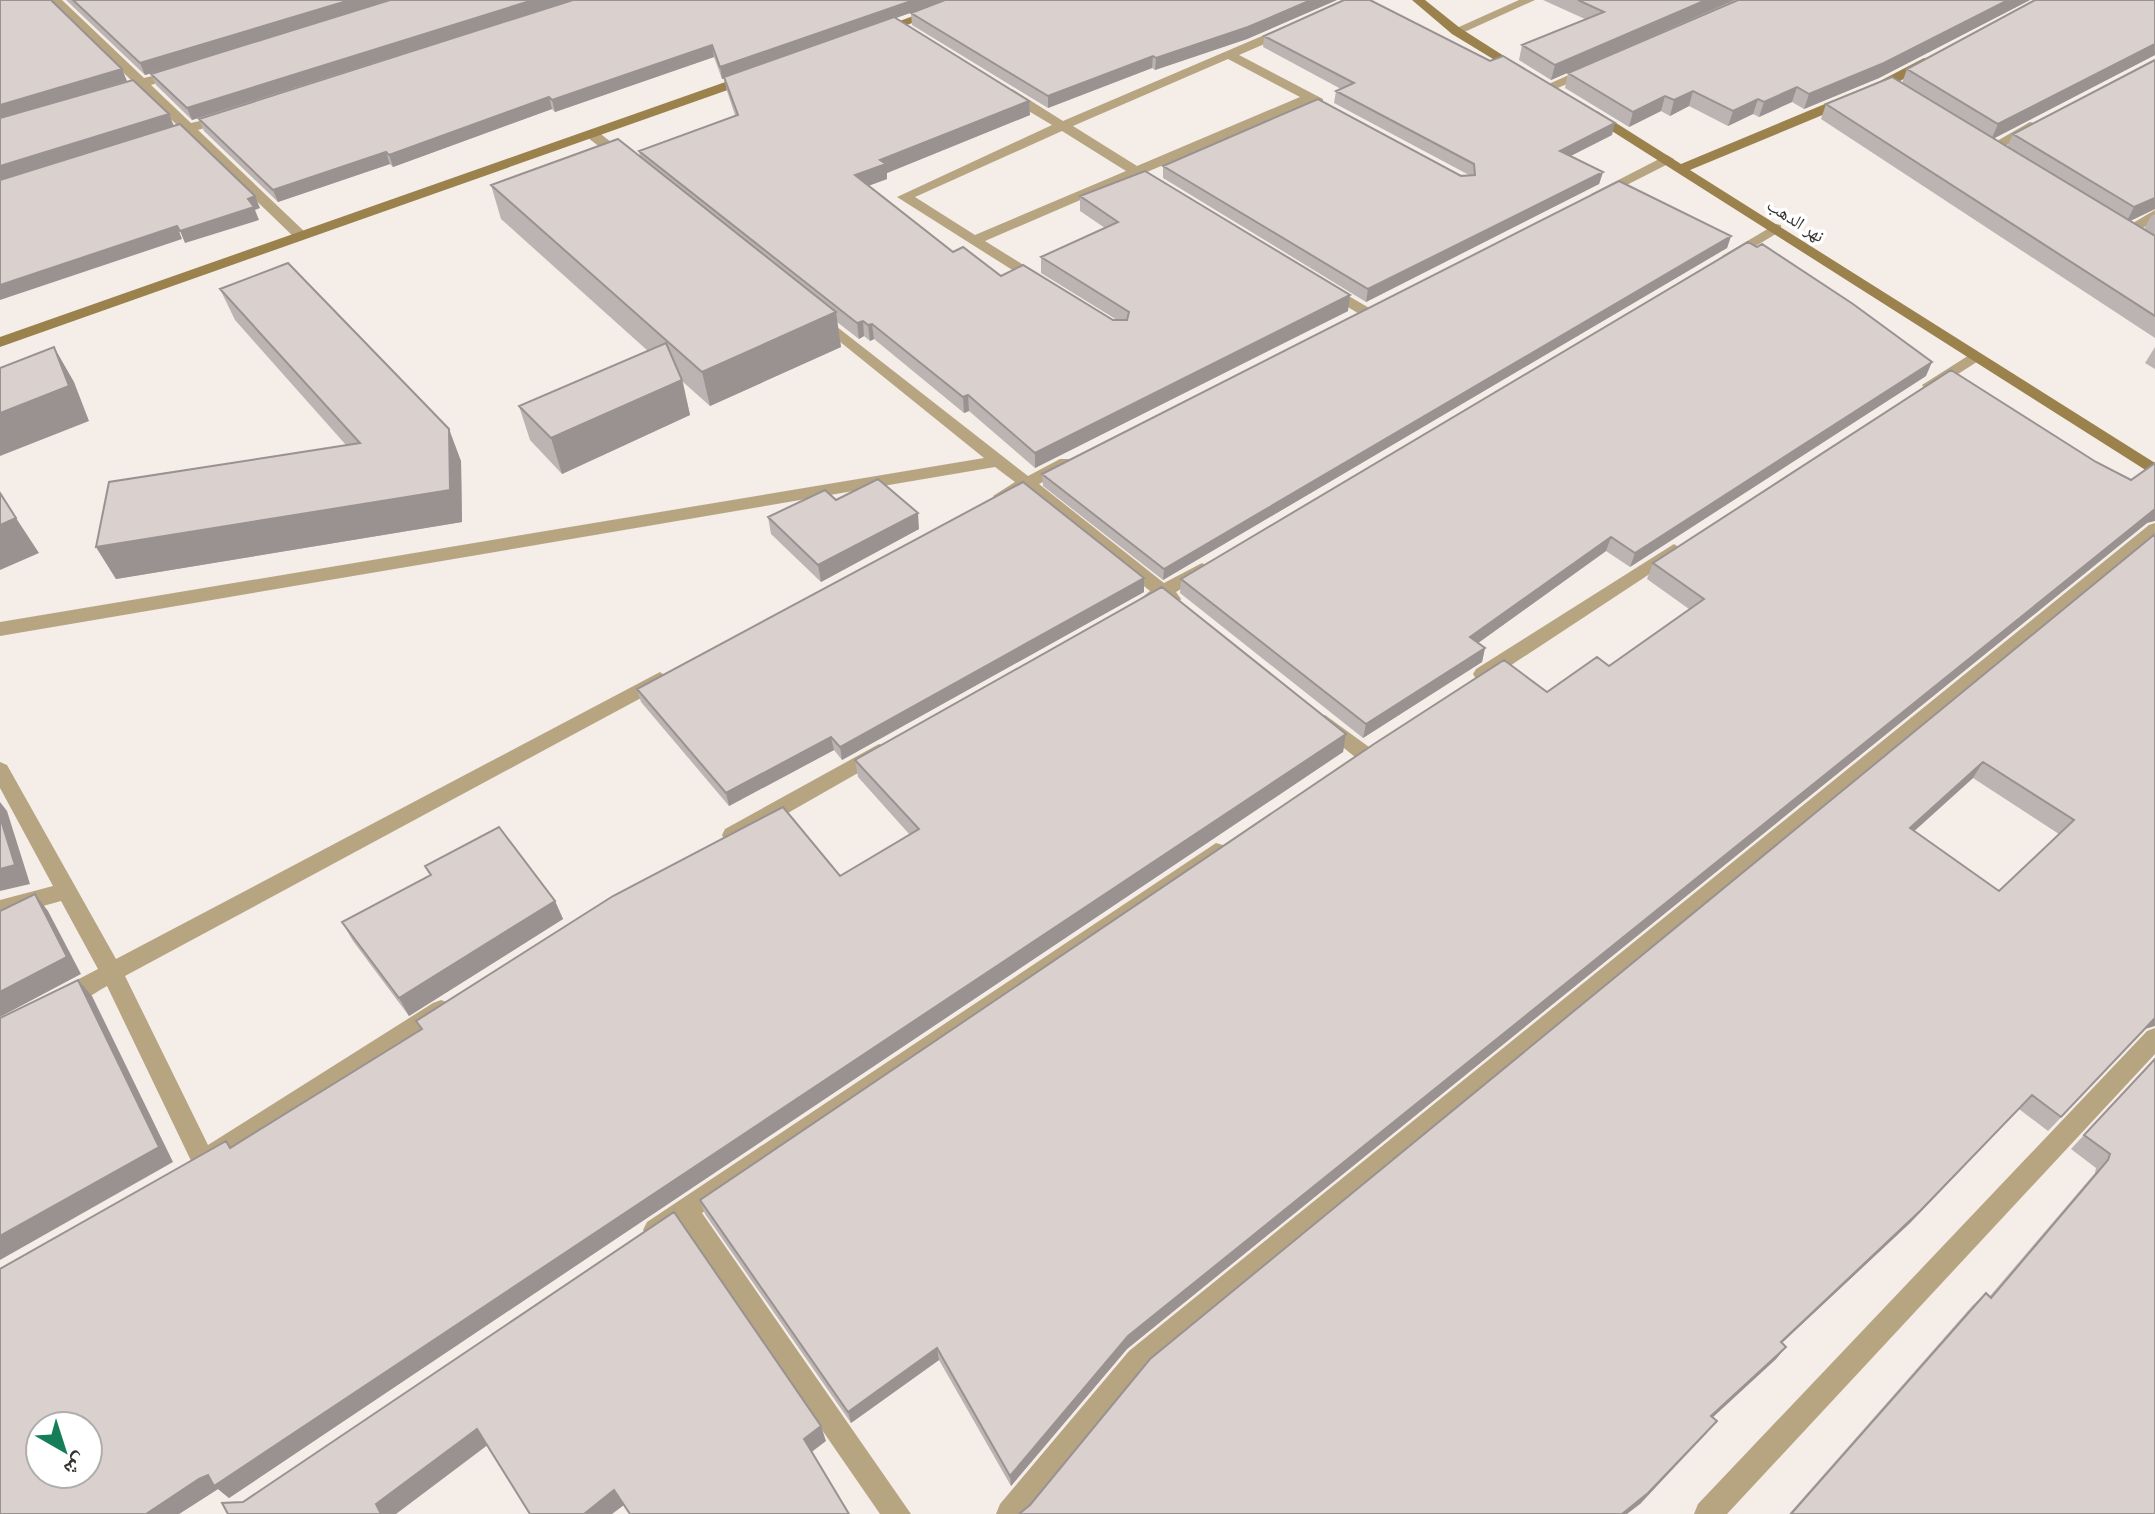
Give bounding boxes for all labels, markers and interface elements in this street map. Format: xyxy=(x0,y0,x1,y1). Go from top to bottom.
street label: نهر الدهب xyxy=(1763,193,1829,247)
north arrow xyxy=(24,1410,104,1490)
text: ش xyxy=(59,1447,94,1484)

